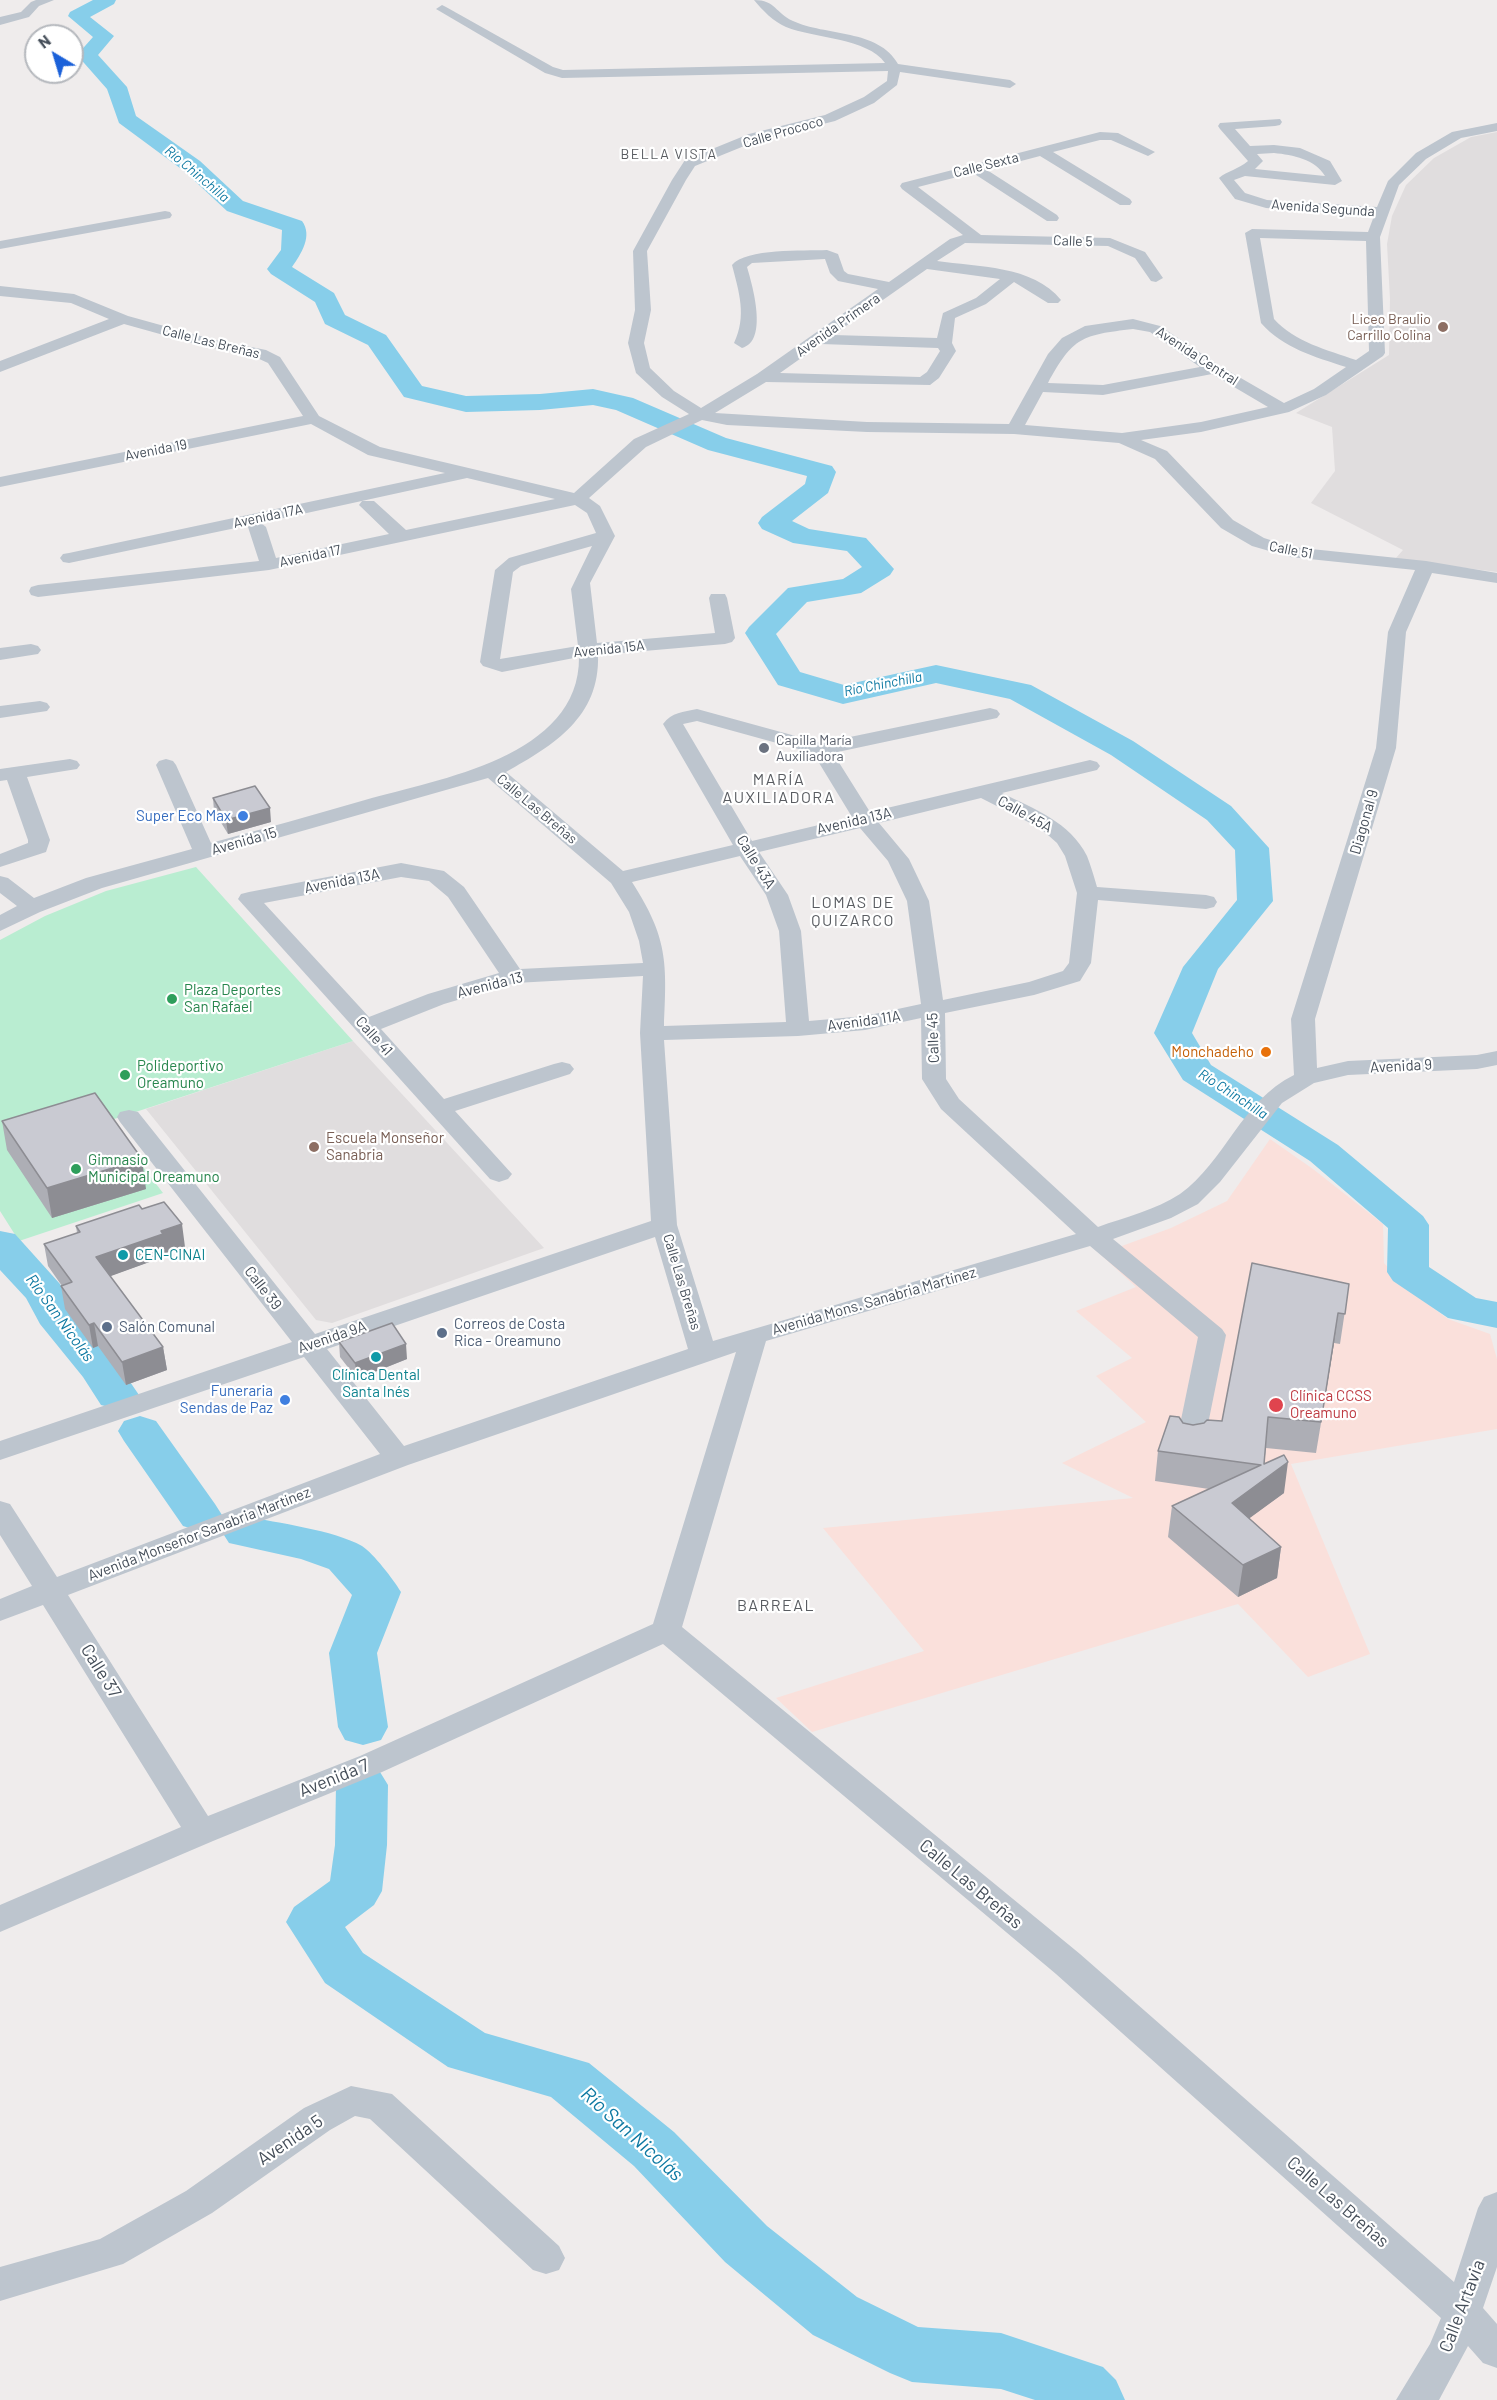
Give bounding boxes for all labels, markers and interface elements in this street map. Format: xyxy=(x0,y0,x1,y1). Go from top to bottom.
north arrow xyxy=(24,24,84,84)
text: N xyxy=(34,30,54,52)
street label: Calle Prococo xyxy=(741,112,825,152)
water label: Río Chinchilla xyxy=(161,142,233,206)
district label: BELLA VISTA xyxy=(621,146,717,162)
street label: Calle Sexta xyxy=(952,149,1020,181)
street label: Avenida Segunda xyxy=(1271,196,1375,220)
street label: Calle 5 xyxy=(1053,232,1093,250)
street label: Avenida Primera xyxy=(793,290,883,360)
place label: Liceo Braulio Carrillo Colina xyxy=(1347,311,1431,344)
marker: Liceo Braulio Carrillo Colina xyxy=(1436,320,1450,334)
street label: Calle Las Breñas xyxy=(161,322,261,362)
street label: Avenida Central xyxy=(1153,323,1241,389)
street label: Avenida 19 xyxy=(124,436,188,464)
street label: Avenida 17A xyxy=(232,500,304,532)
street label: Calle 51 xyxy=(1268,538,1314,562)
street label: Avenida 17 xyxy=(278,541,342,571)
street label: Avenida 15A xyxy=(573,637,645,661)
water label: Río Chinchilla xyxy=(843,668,923,700)
place label: Capilla María Auxiliadora xyxy=(776,732,852,764)
marker: Capilla María Auxiliadora xyxy=(757,741,771,755)
district label: MARÍA AUXILIADORA xyxy=(723,770,835,808)
street label: Calle Las Breñas xyxy=(493,771,581,847)
street label: Diagonal 9 xyxy=(1346,787,1382,857)
street label: Calle 45A xyxy=(995,792,1055,836)
street label: Avenida 13A xyxy=(815,804,893,838)
place label: Super Eco Max xyxy=(136,807,231,825)
marker: Super Eco Max xyxy=(236,809,250,823)
street label: Avenida 15 xyxy=(209,823,279,859)
street label: Calle 43A xyxy=(733,832,779,892)
street label: Avenida 13A xyxy=(303,865,381,897)
district label: LOMAS DE QUIZARCO xyxy=(811,893,895,931)
street label: Avenida 13 xyxy=(455,968,525,1002)
place label: Plaza Deportes San Rafael xyxy=(184,981,281,1016)
marker: Plaza Deportes San Rafael xyxy=(165,992,179,1006)
street label: Avenida 11A xyxy=(826,1007,902,1035)
street label: Calle 45 xyxy=(923,1012,943,1064)
street label: Calle 41 xyxy=(352,1013,396,1059)
place label: Monchadeho xyxy=(1171,1043,1254,1061)
marker: Monchadeho xyxy=(1259,1045,1273,1059)
street label: Avenida 9 xyxy=(1370,1055,1432,1077)
place label: Polideportivo Oreamuno xyxy=(137,1057,224,1092)
water label: Río Chinchilla xyxy=(1195,1065,1271,1123)
marker: Polideportivo Oreamuno xyxy=(118,1068,132,1082)
place label: Escuela Monseñor Sanabria xyxy=(326,1129,444,1164)
marker: Escuela Monseñor Sanabria xyxy=(307,1140,321,1154)
place label: Gimnasio Municipal Oreamuno xyxy=(88,1151,220,1186)
marker: Gimnasio Municipal Oreamuno xyxy=(69,1162,83,1176)
street label: Calle Las Breñas xyxy=(659,1232,705,1332)
place label: CEN-CINAI xyxy=(135,1246,205,1264)
marker: CEN-CINAI xyxy=(116,1248,130,1262)
street label: Calle 39 xyxy=(240,1263,286,1313)
street label: Avenida Mons. Sanabria Martínez xyxy=(770,1263,978,1339)
water label: Río San Nicolás xyxy=(22,1271,98,1365)
place label: Correos de Costa Rica - Oreamuno xyxy=(454,1315,565,1350)
street label: Avenida 9A xyxy=(295,1317,369,1357)
place label: Salón Comunal xyxy=(119,1318,215,1336)
marker: Salón Comunal xyxy=(100,1320,114,1334)
marker: Correos de Costa Rica - Oreamuno xyxy=(435,1326,449,1340)
marker: Clínica Dental Santa Inés xyxy=(369,1350,383,1364)
place label: Clínica Dental Santa Inés xyxy=(332,1366,420,1401)
place label: Funeraria Sendas de Paz xyxy=(180,1382,273,1417)
place label: Clínica CCSS Oreamuno xyxy=(1290,1387,1372,1422)
marker: Funeraria Sendas de Paz xyxy=(278,1393,292,1407)
marker: Clínica CCSS Oreamuno xyxy=(1267,1396,1285,1414)
street label: Avenida Monseñor Sanabria Martínez xyxy=(85,1483,313,1585)
district label: BARREAL xyxy=(737,1596,815,1616)
street label: Calle 37 xyxy=(76,1640,126,1702)
street label: Avenida 7 xyxy=(296,1754,372,1802)
street label: Calle Las Breñas xyxy=(915,1835,1027,1933)
water label: Río San Nicolás xyxy=(576,2082,688,2186)
street label: Avenida 5 xyxy=(253,2110,327,2170)
street label: Calle Las Breñas xyxy=(1283,2152,1393,2252)
street label: Calle Artavia xyxy=(1435,2257,1489,2355)

